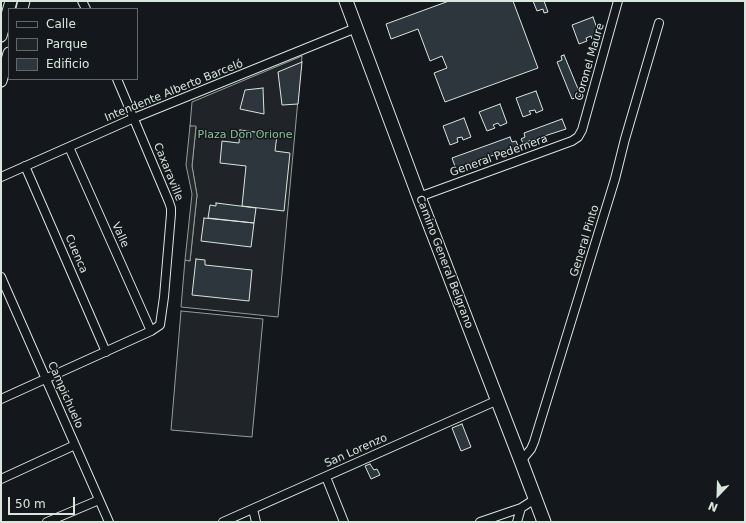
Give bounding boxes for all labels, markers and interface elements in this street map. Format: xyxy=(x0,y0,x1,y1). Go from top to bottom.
legend xyxy=(8,8,138,80)
text: Calle xyxy=(46,17,76,31)
street label: Coronel Maure xyxy=(573,22,607,102)
text: Parque xyxy=(46,37,87,51)
text: Edificio xyxy=(46,57,89,71)
street label: Intendente Alberto Barceló xyxy=(103,57,245,125)
park label: Plaza Don Orione xyxy=(198,128,292,142)
street label: General Pedernera xyxy=(448,132,550,180)
street label: Caxaraville xyxy=(150,141,186,203)
street label: Camino General Belgrano xyxy=(412,194,476,330)
street label: General Pinto xyxy=(568,204,602,278)
street label: Valle xyxy=(109,220,131,250)
street label: Cuenca xyxy=(62,232,90,276)
street label: Campichuelo xyxy=(44,360,86,430)
street label: San Lorenzo xyxy=(323,431,389,471)
north arrow xyxy=(698,475,738,515)
scale bar xyxy=(10,489,77,515)
text: 50 m xyxy=(15,497,46,511)
text: N xyxy=(706,499,720,514)

